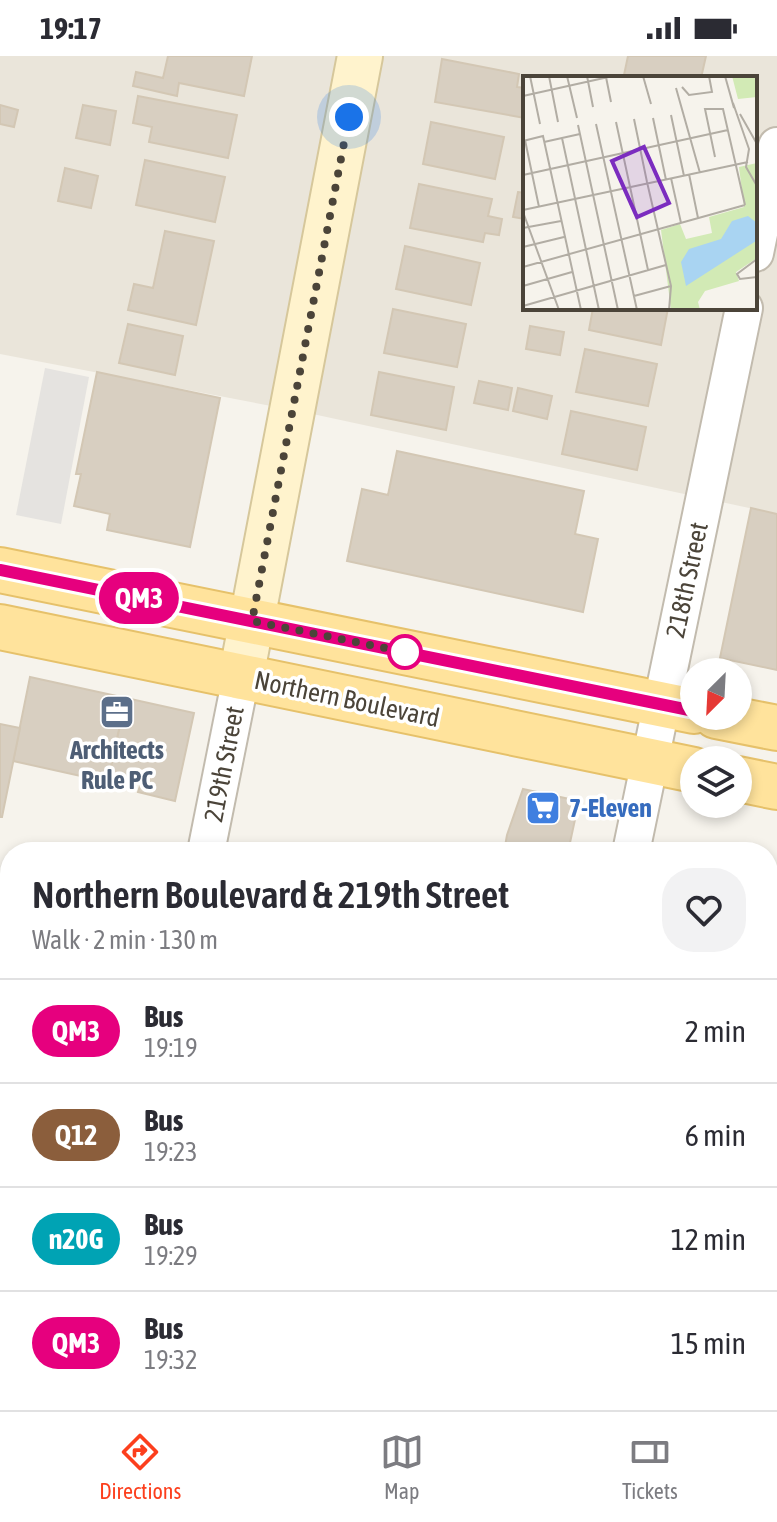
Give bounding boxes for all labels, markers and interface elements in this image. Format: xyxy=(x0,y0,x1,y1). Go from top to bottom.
text: 19:17 xyxy=(40,11,102,45)
inset map xyxy=(523,76,757,310)
your location xyxy=(329,97,369,137)
street label: 218th Street xyxy=(660,519,714,641)
line badge: QM3 xyxy=(93,572,185,624)
text: QM3 xyxy=(115,582,163,614)
unlabelled marker xyxy=(388,635,422,669)
north arrow xyxy=(680,658,752,730)
map controls xyxy=(680,658,752,818)
street label: Northern Boulevard xyxy=(252,665,442,733)
office icon: Architects Rule PC xyxy=(98,693,136,731)
street label: 219th Street xyxy=(198,704,250,824)
place label: Architects Rule PC xyxy=(69,735,164,795)
button: layers xyxy=(680,746,752,818)
supermarket icon: 7-Eleven xyxy=(524,789,562,827)
place label: 7-Eleven xyxy=(569,793,652,823)
button: heart xyxy=(662,868,746,952)
text: Northern Boulevard & 219th Street xyxy=(32,873,509,916)
text: Walk · 2 min · 130 m xyxy=(32,925,218,955)
text: Bus xyxy=(144,999,183,1033)
text: 2 min xyxy=(685,1014,746,1048)
text: QM3 xyxy=(52,1015,100,1047)
text: 19:19 xyxy=(144,1033,198,1063)
text: Bus xyxy=(144,1103,183,1137)
text: 6 min xyxy=(685,1118,746,1152)
text: Q12 xyxy=(55,1119,97,1151)
text: 19:23 xyxy=(144,1137,198,1167)
text: Bus xyxy=(144,1207,183,1241)
text: 12 min xyxy=(671,1222,746,1256)
text: n20G xyxy=(49,1223,103,1255)
text: 19:29 xyxy=(144,1241,198,1271)
text: Bus xyxy=(144,1311,183,1345)
text: 15 min xyxy=(671,1326,746,1360)
text: QM3 xyxy=(52,1327,100,1359)
text: 19:32 xyxy=(144,1345,198,1375)
tab: Directions xyxy=(99,1430,181,1504)
tab: Map xyxy=(380,1430,424,1504)
tab: Tickets xyxy=(622,1430,678,1504)

